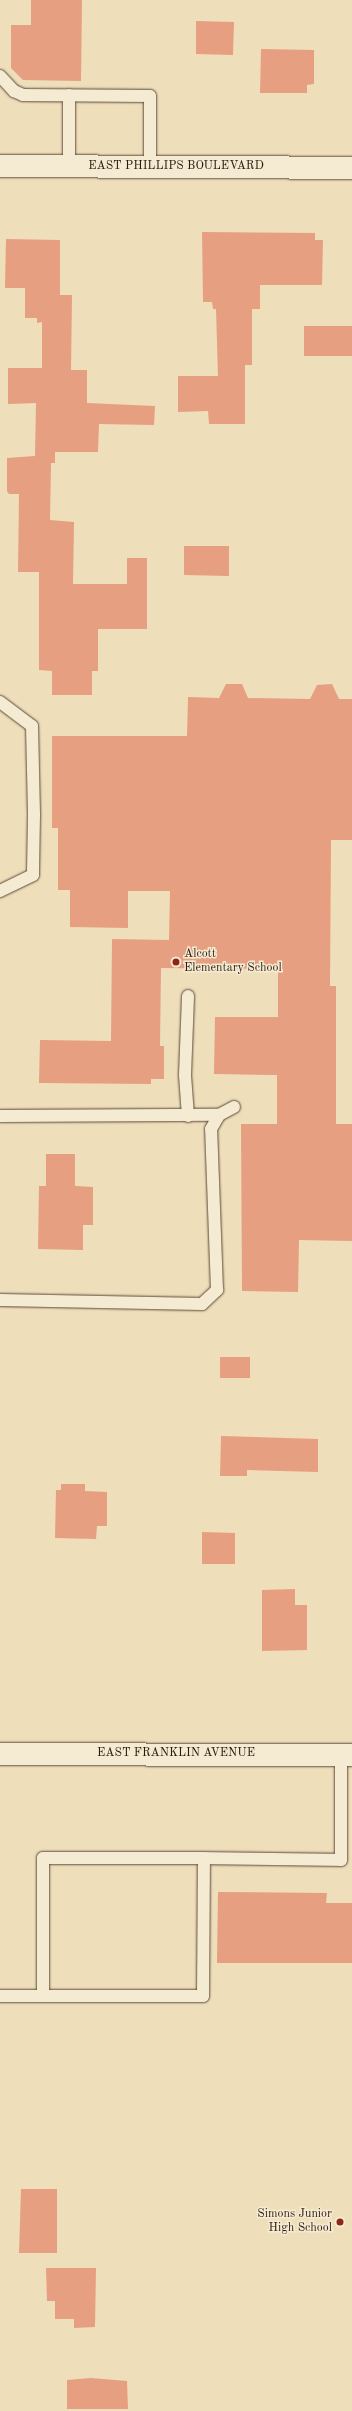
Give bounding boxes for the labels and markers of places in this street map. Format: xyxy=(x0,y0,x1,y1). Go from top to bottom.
place label: Alcott Elementary School xyxy=(184,948,282,976)
marker: Alcott Elementary School xyxy=(171,957,181,967)
place label: Simons Junior High School xyxy=(257,2208,332,2236)
marker: Simons Junior High School xyxy=(335,2217,345,2227)

